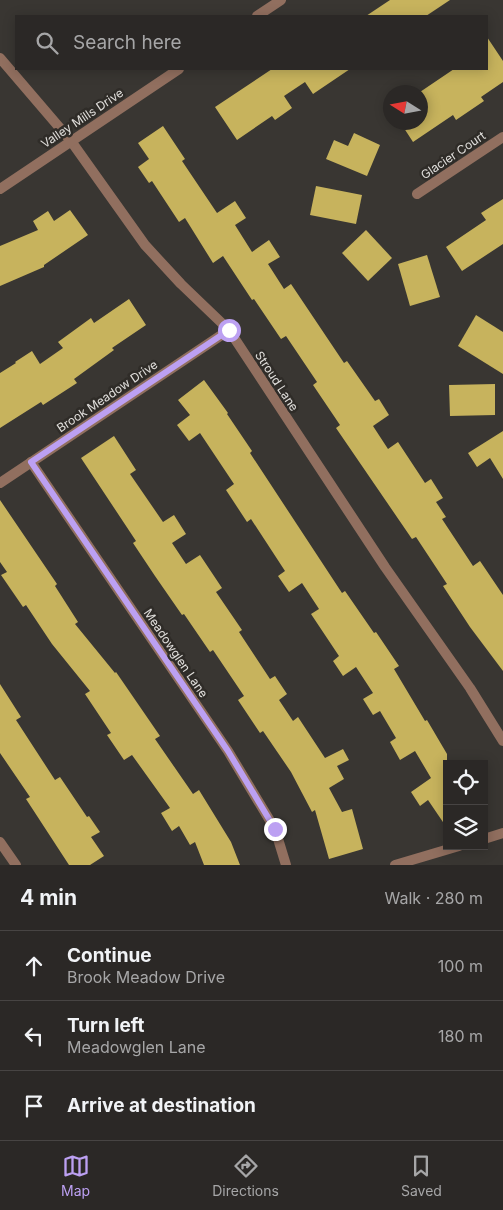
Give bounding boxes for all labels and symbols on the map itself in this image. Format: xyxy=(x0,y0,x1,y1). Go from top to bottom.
street label: Valley Mills Drive xyxy=(38,85,126,151)
north arrow xyxy=(383,85,428,130)
street label: Glacier Court xyxy=(418,128,488,182)
route start xyxy=(218,319,241,342)
street label: Stroud Lane xyxy=(252,348,302,414)
street label: Brook Meadow Drive xyxy=(54,357,160,435)
street label: Meadowglen Lane xyxy=(141,606,211,700)
route end xyxy=(264,818,287,841)

